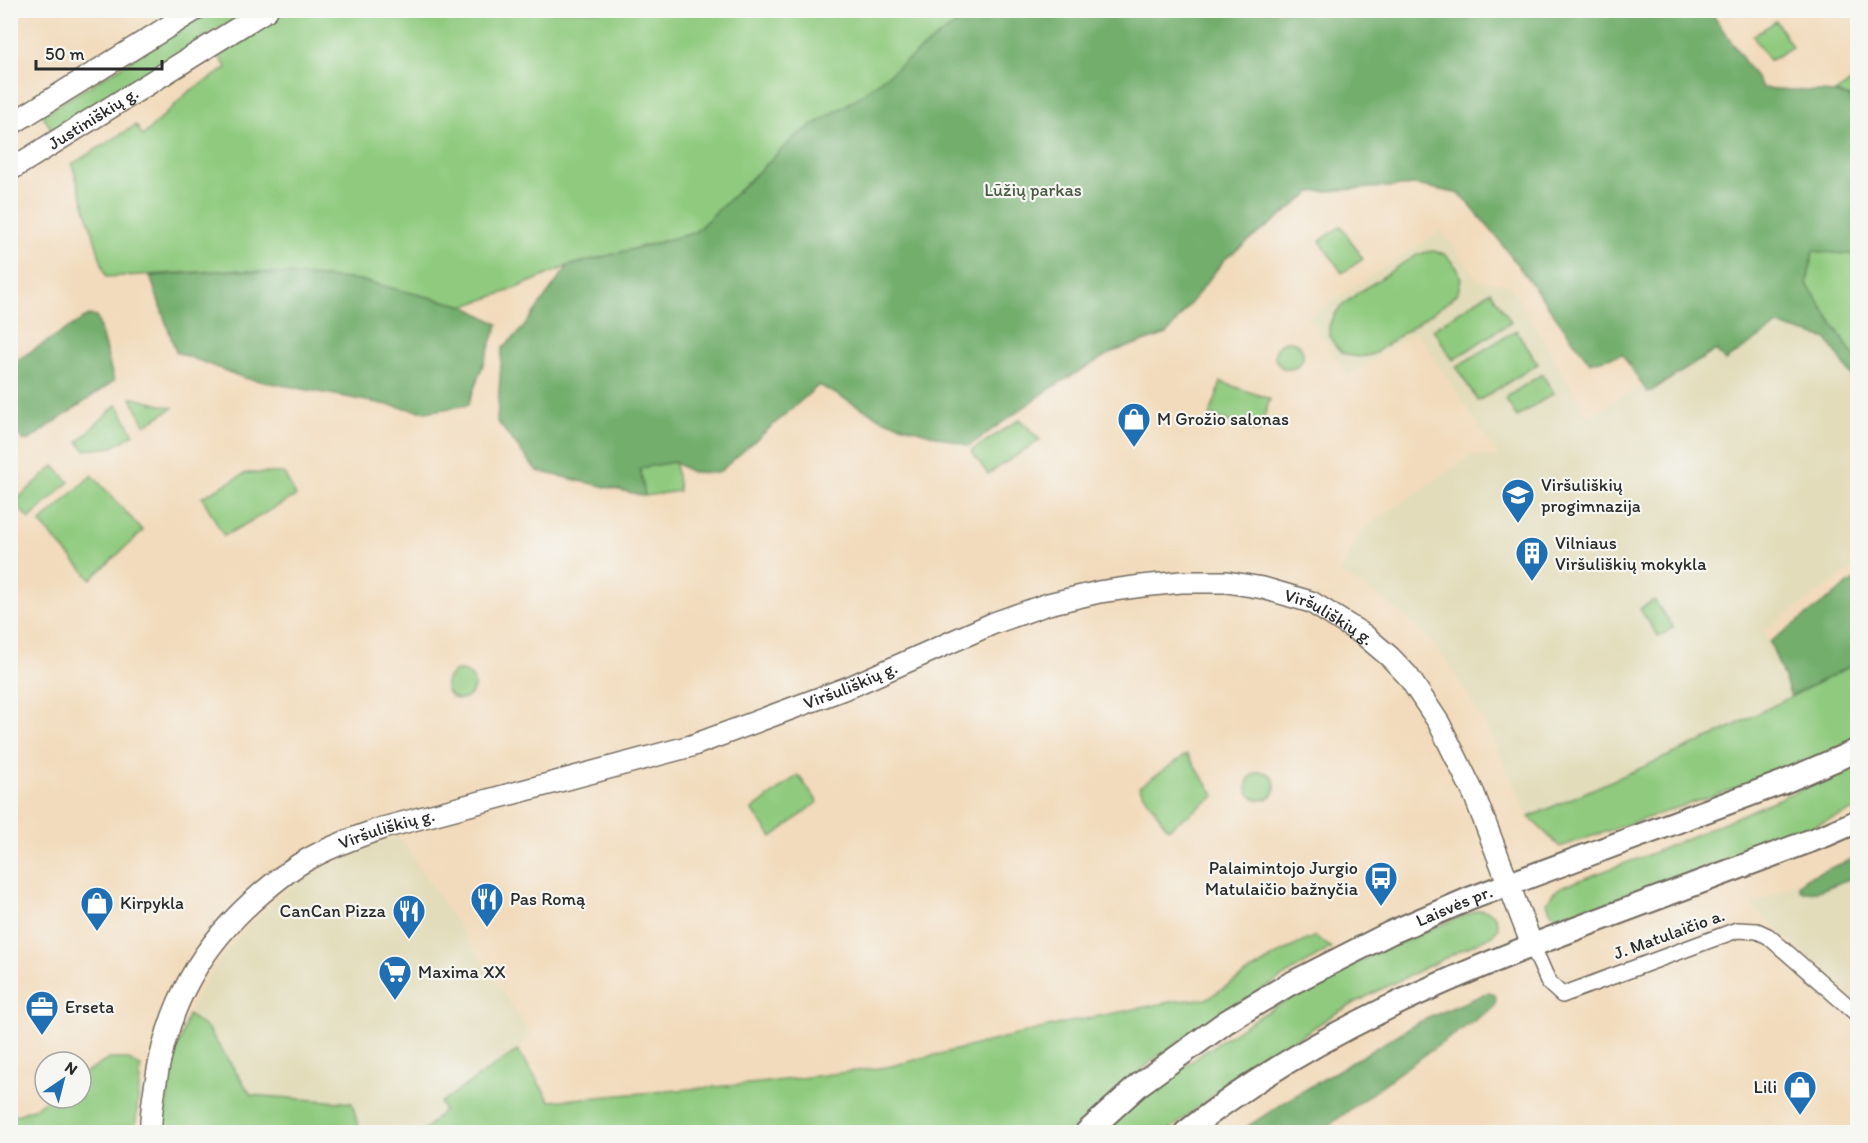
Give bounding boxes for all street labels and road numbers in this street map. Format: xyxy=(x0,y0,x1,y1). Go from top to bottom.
street label: Justiniškių g. xyxy=(44,82,142,155)
street label: Viršuliškių g. xyxy=(1282,584,1379,650)
street label: Viršuliškių g. xyxy=(800,656,901,714)
street label: Viršuliškių g. xyxy=(335,804,437,854)
street label: Laisvės pr. xyxy=(1413,880,1496,932)
street label: J. Matulaičio a. xyxy=(1610,904,1728,964)

